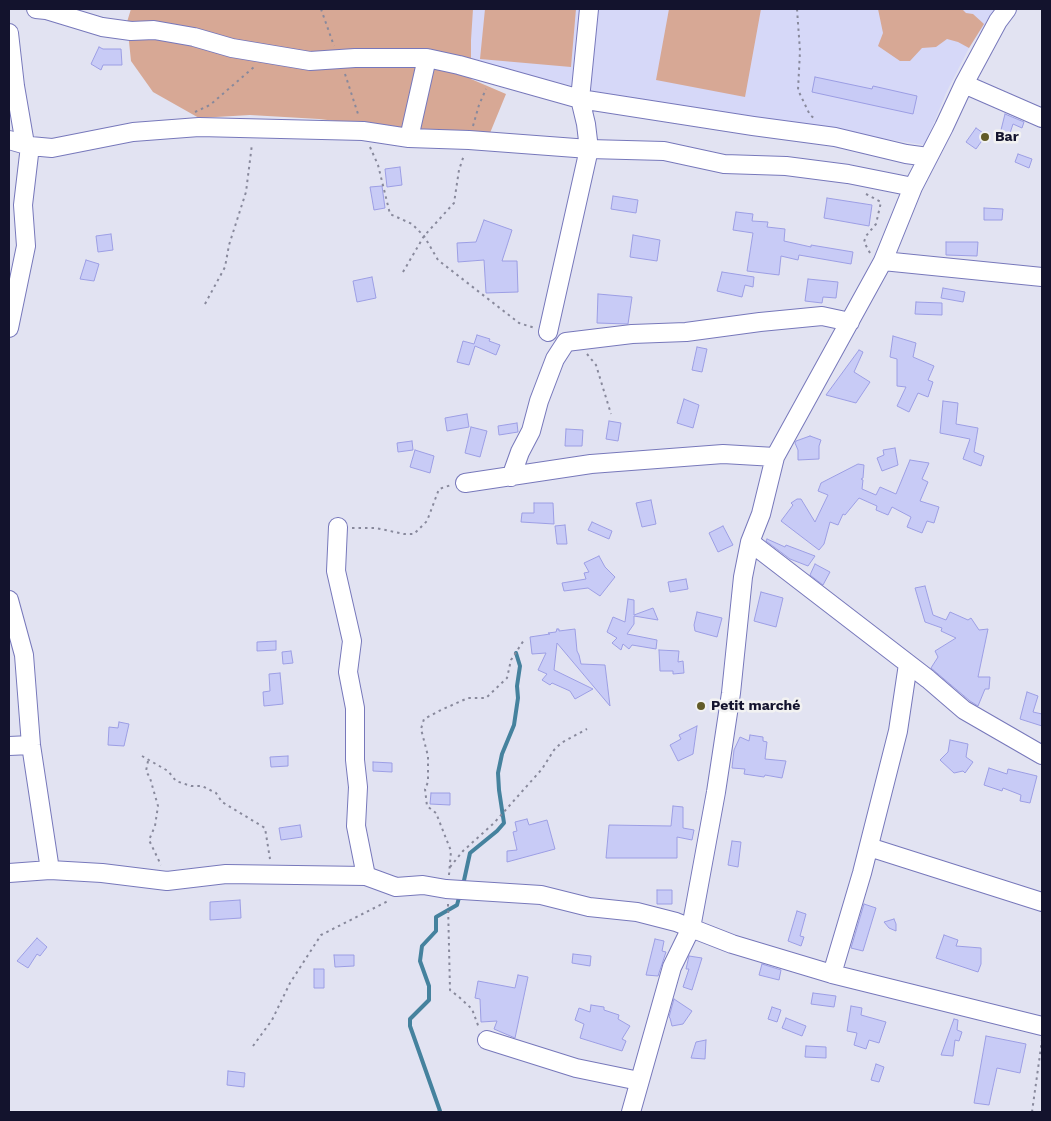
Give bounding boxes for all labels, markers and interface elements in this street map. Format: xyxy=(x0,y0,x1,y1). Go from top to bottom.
place label: Bar xyxy=(995,129,1019,145)
marker: Bar xyxy=(979,131,991,143)
place label: Petit marché xyxy=(711,698,800,714)
marker: Petit marché xyxy=(695,700,707,712)

